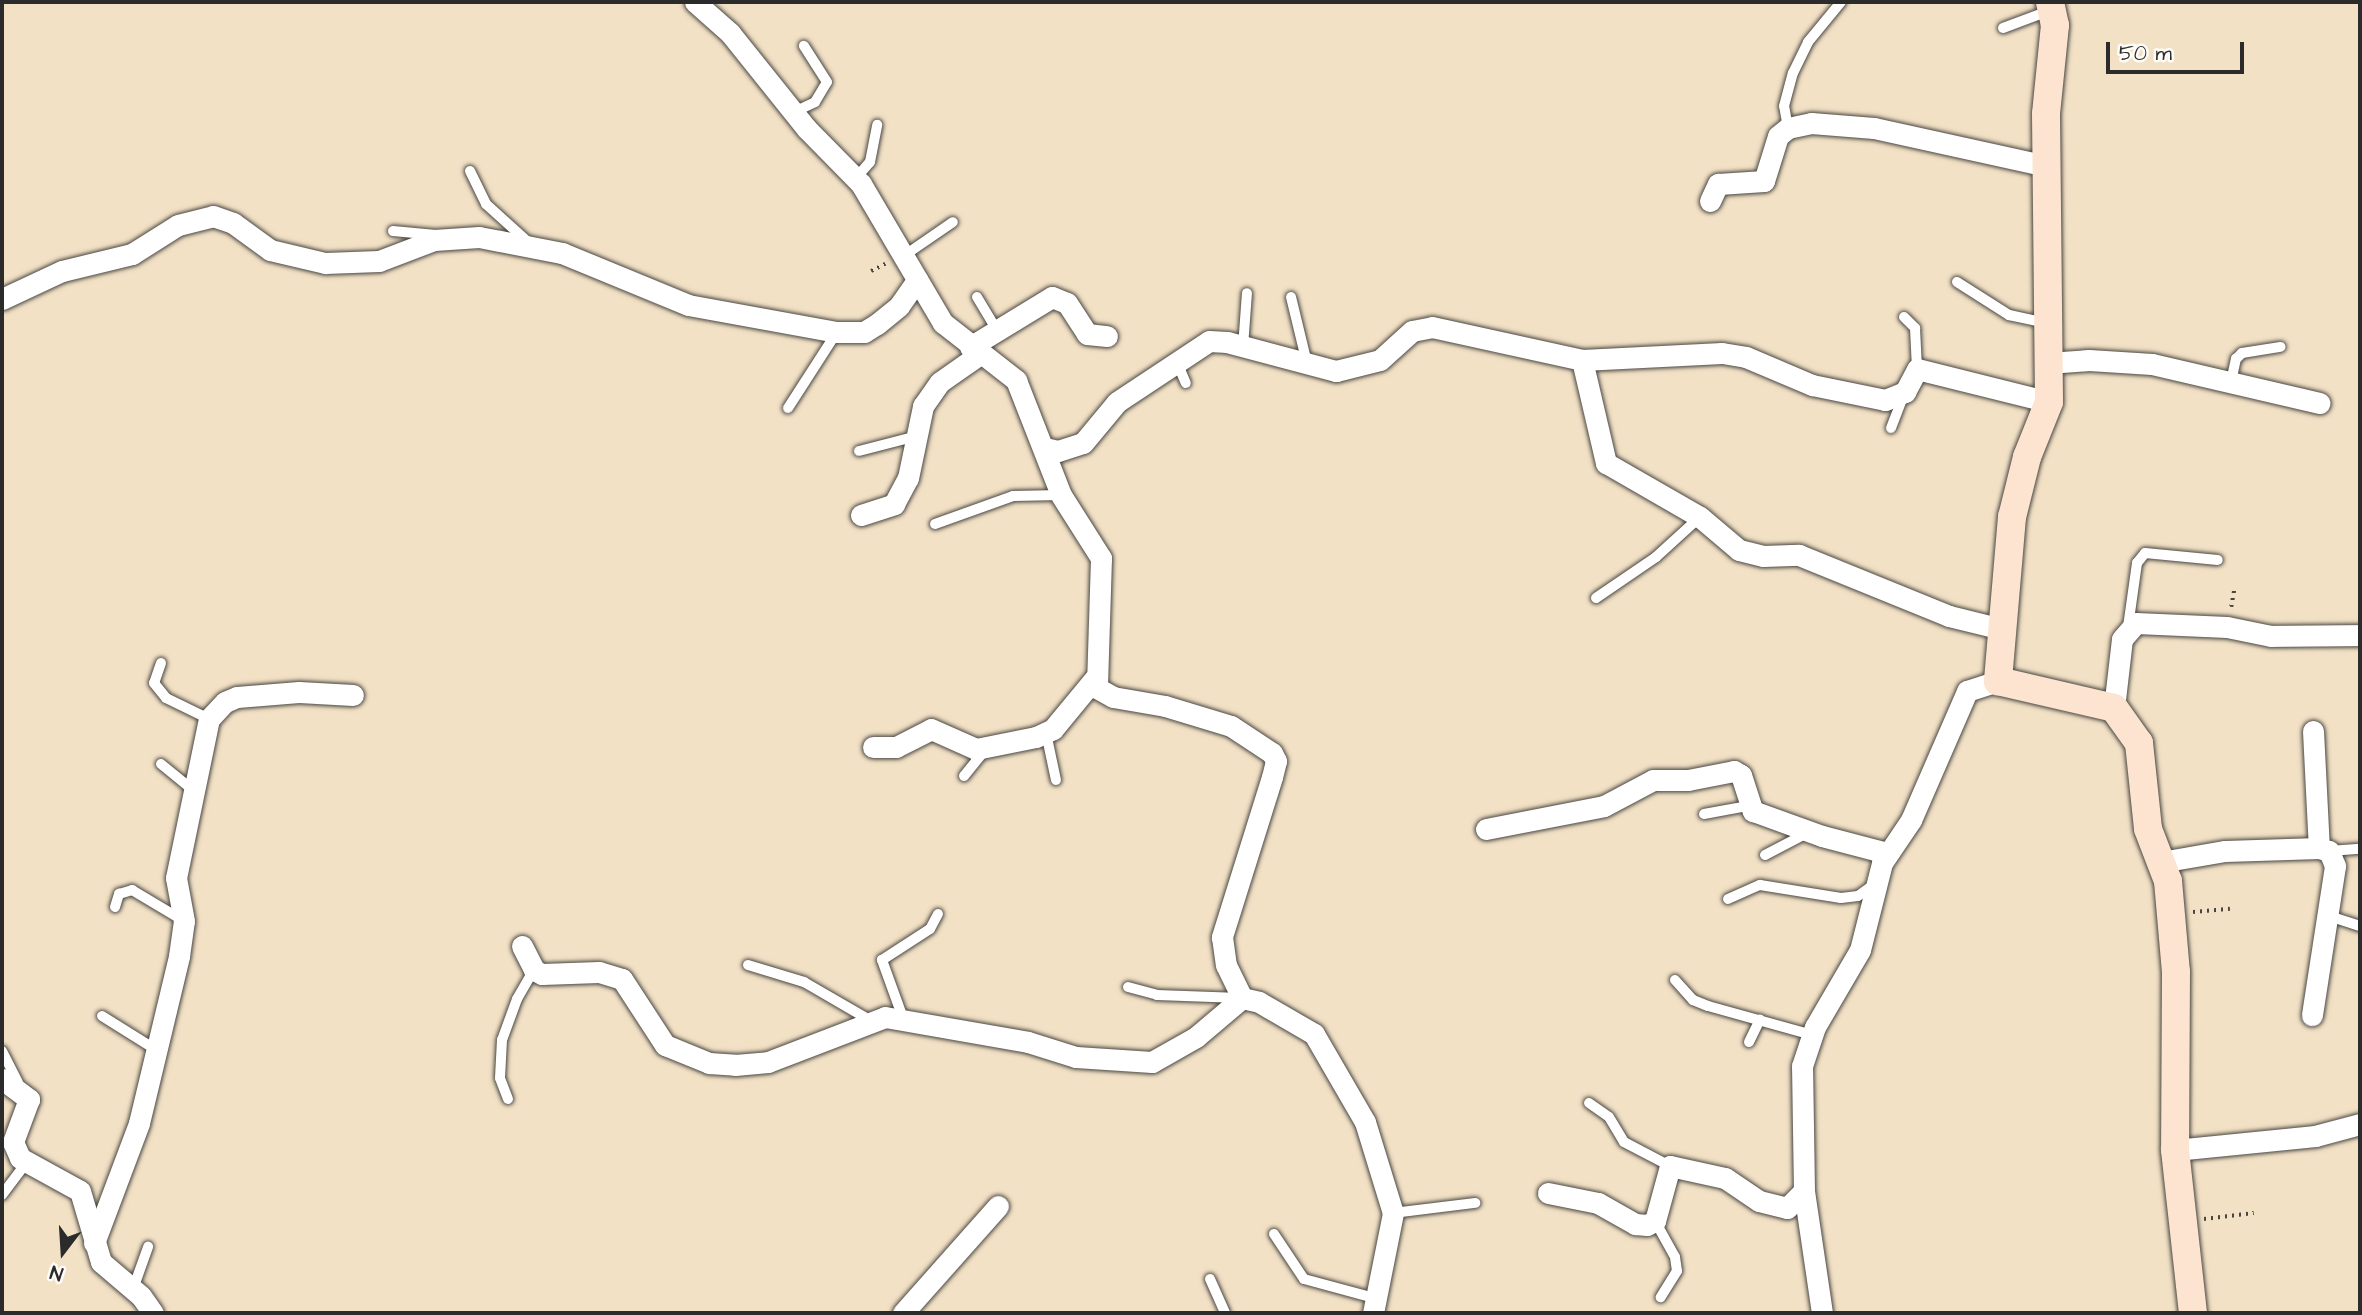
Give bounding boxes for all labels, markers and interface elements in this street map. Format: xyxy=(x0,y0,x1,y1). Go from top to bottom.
scale bar xyxy=(2110,28,2248,72)
text: 50 m xyxy=(2119,39,2172,68)
north arrow xyxy=(28,1217,98,1287)
text: N xyxy=(47,1258,66,1287)

